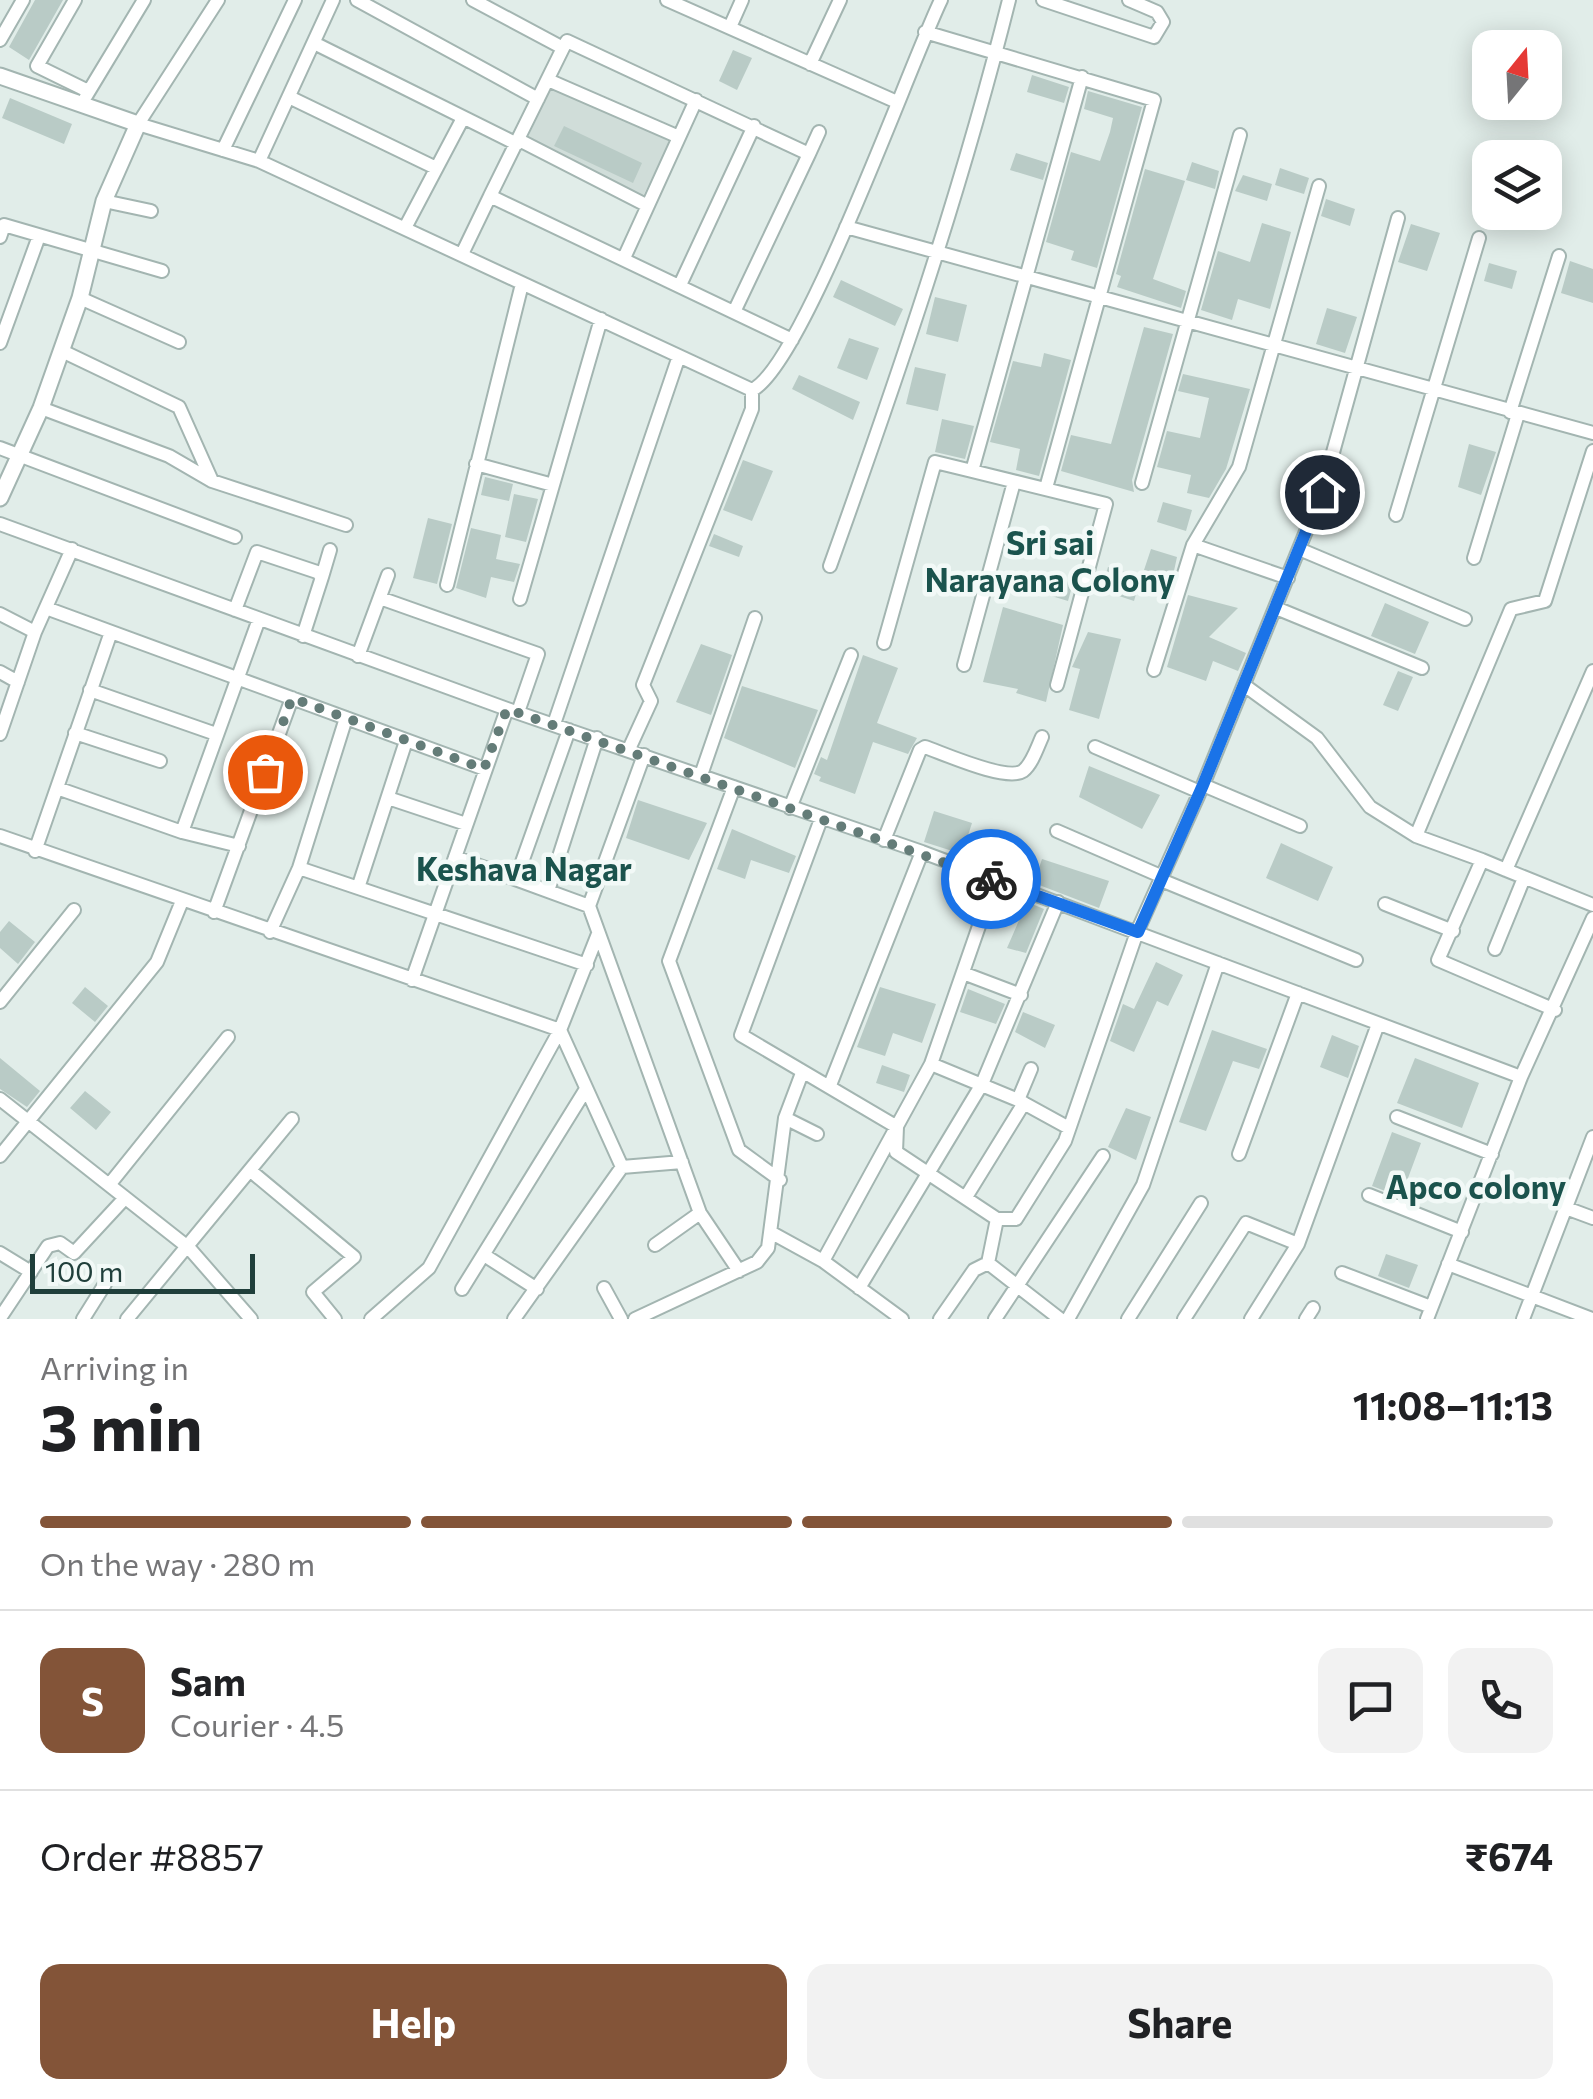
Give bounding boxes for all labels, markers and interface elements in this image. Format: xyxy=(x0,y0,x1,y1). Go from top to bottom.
north arrow xyxy=(1472,30,1562,120)
map controls xyxy=(1472,30,1562,230)
button: layers xyxy=(1472,140,1562,230)
pin xyxy=(1280,450,1365,535)
icon: home xyxy=(1295,465,1350,520)
district label: Sri sai Narayana Colony xyxy=(925,522,1176,599)
pin xyxy=(223,730,308,815)
icon: bag xyxy=(238,745,293,800)
courier xyxy=(941,829,1041,929)
district label: Keshava Nagar xyxy=(416,848,632,888)
icon: bike xyxy=(964,852,1019,907)
district label: Apco colony xyxy=(1386,1166,1567,1206)
scale bar xyxy=(30,1249,255,1294)
text: 100 m xyxy=(45,1254,123,1288)
text: Arriving in xyxy=(40,1347,189,1387)
text: 11:08–11:13 xyxy=(1353,1381,1553,1428)
text: 3 min xyxy=(40,1385,203,1464)
text: On the way · 280 m xyxy=(40,1543,315,1583)
button: chat xyxy=(1318,1648,1423,1753)
button: phone xyxy=(1448,1648,1553,1753)
text: Sam xyxy=(170,1657,246,1704)
text: S xyxy=(81,1677,104,1724)
text: Courier · 4.5 xyxy=(170,1704,344,1744)
text: Order #8857 xyxy=(40,1832,264,1879)
text: ₹674 xyxy=(1464,1832,1553,1879)
button: Help xyxy=(40,1964,787,2079)
button: Share xyxy=(807,1964,1553,2079)

